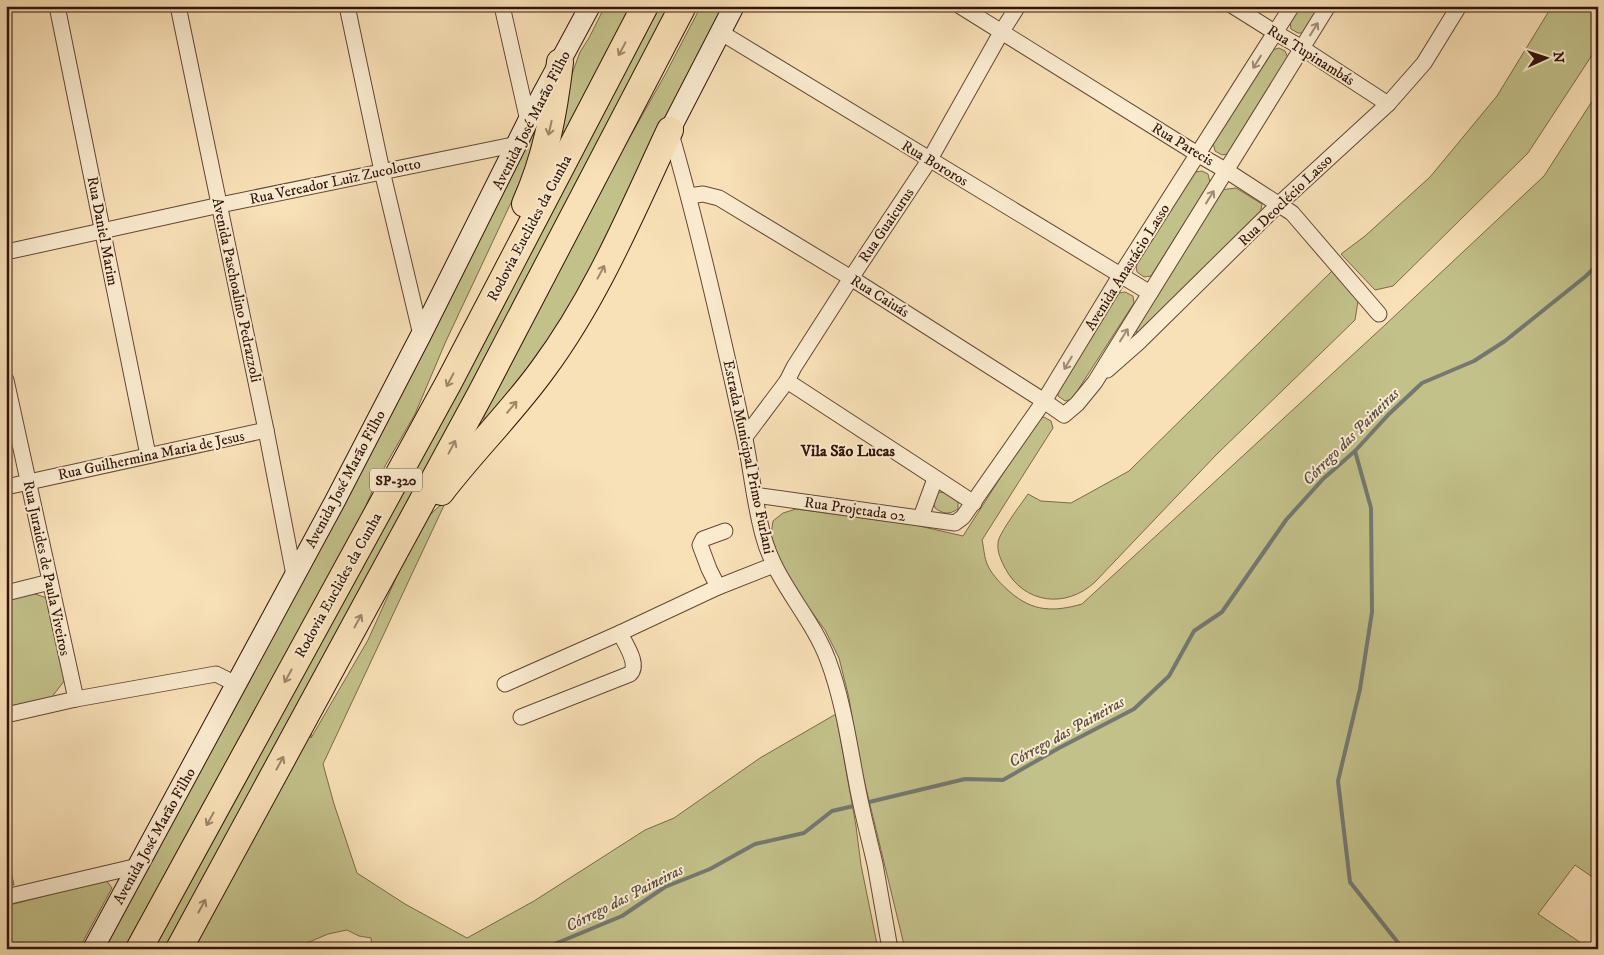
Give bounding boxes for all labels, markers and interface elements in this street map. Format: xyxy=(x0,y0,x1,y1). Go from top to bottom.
street label: Rua Tupinambás xyxy=(1263,21,1358,90)
one-way arrow xyxy=(1309,22,1319,36)
north arrow xyxy=(1522,32,1572,82)
one-way arrow xyxy=(617,42,627,57)
street label: Avenida José Marão Filho xyxy=(488,48,575,193)
text: N xyxy=(1549,51,1567,64)
one-way arrow xyxy=(1252,55,1262,69)
one-way arrow xyxy=(545,119,554,135)
street label: Rua Parecis xyxy=(1148,119,1217,170)
street label: Rua Bororos xyxy=(898,136,971,191)
street label: Rua Deoclécio Lasso xyxy=(1234,150,1337,250)
street label: Rodovia Euclides da Cunha xyxy=(483,151,576,305)
street label: Rua Vereador Luiz Zucolotto xyxy=(248,154,422,209)
street label: Rua Daniel Marim xyxy=(83,175,122,287)
street label: Rua Guaicurus xyxy=(854,184,918,266)
one-way arrow xyxy=(1205,190,1216,204)
street label: Avenida Paschoalino Pedrazzoli xyxy=(208,196,265,384)
street label: Avenida Anastácio Lasso xyxy=(1081,200,1174,334)
one-way arrow xyxy=(596,265,606,280)
street label: Rua Caiuás xyxy=(847,271,913,322)
one-way arrow xyxy=(1119,328,1129,342)
one-way arrow xyxy=(1062,355,1072,369)
street label: Estrada Municipal Primo Furlani xyxy=(719,358,778,556)
one-way arrow xyxy=(445,372,454,387)
water label: Córrego das Paineiras xyxy=(1298,383,1404,490)
one-way arrow xyxy=(506,401,517,414)
street label: Avenida José Marão Filho xyxy=(301,407,390,551)
street label: Rua Guilhermina Maria de Jesus xyxy=(56,426,246,485)
one-way arrow xyxy=(448,440,457,455)
district label: Vila São Lucas xyxy=(800,441,896,461)
road number: SP-320 xyxy=(370,468,422,492)
street label: Rua Juraides de Paula Viveiros xyxy=(19,479,74,657)
street label: Rua Projetada 02 xyxy=(803,493,907,526)
street label: Rodovia Euclides da Cunha xyxy=(291,509,387,661)
one-way arrow xyxy=(353,613,363,628)
one-way arrow xyxy=(283,668,292,683)
water label: Córrego das Paineiras xyxy=(1005,691,1129,772)
one-way arrow xyxy=(275,756,285,771)
street label: Avenida José Marão Filho xyxy=(109,765,200,908)
one-way arrow xyxy=(205,811,215,826)
water label: Córrego das Paineiras xyxy=(562,859,688,936)
one-way arrow xyxy=(198,899,207,914)

